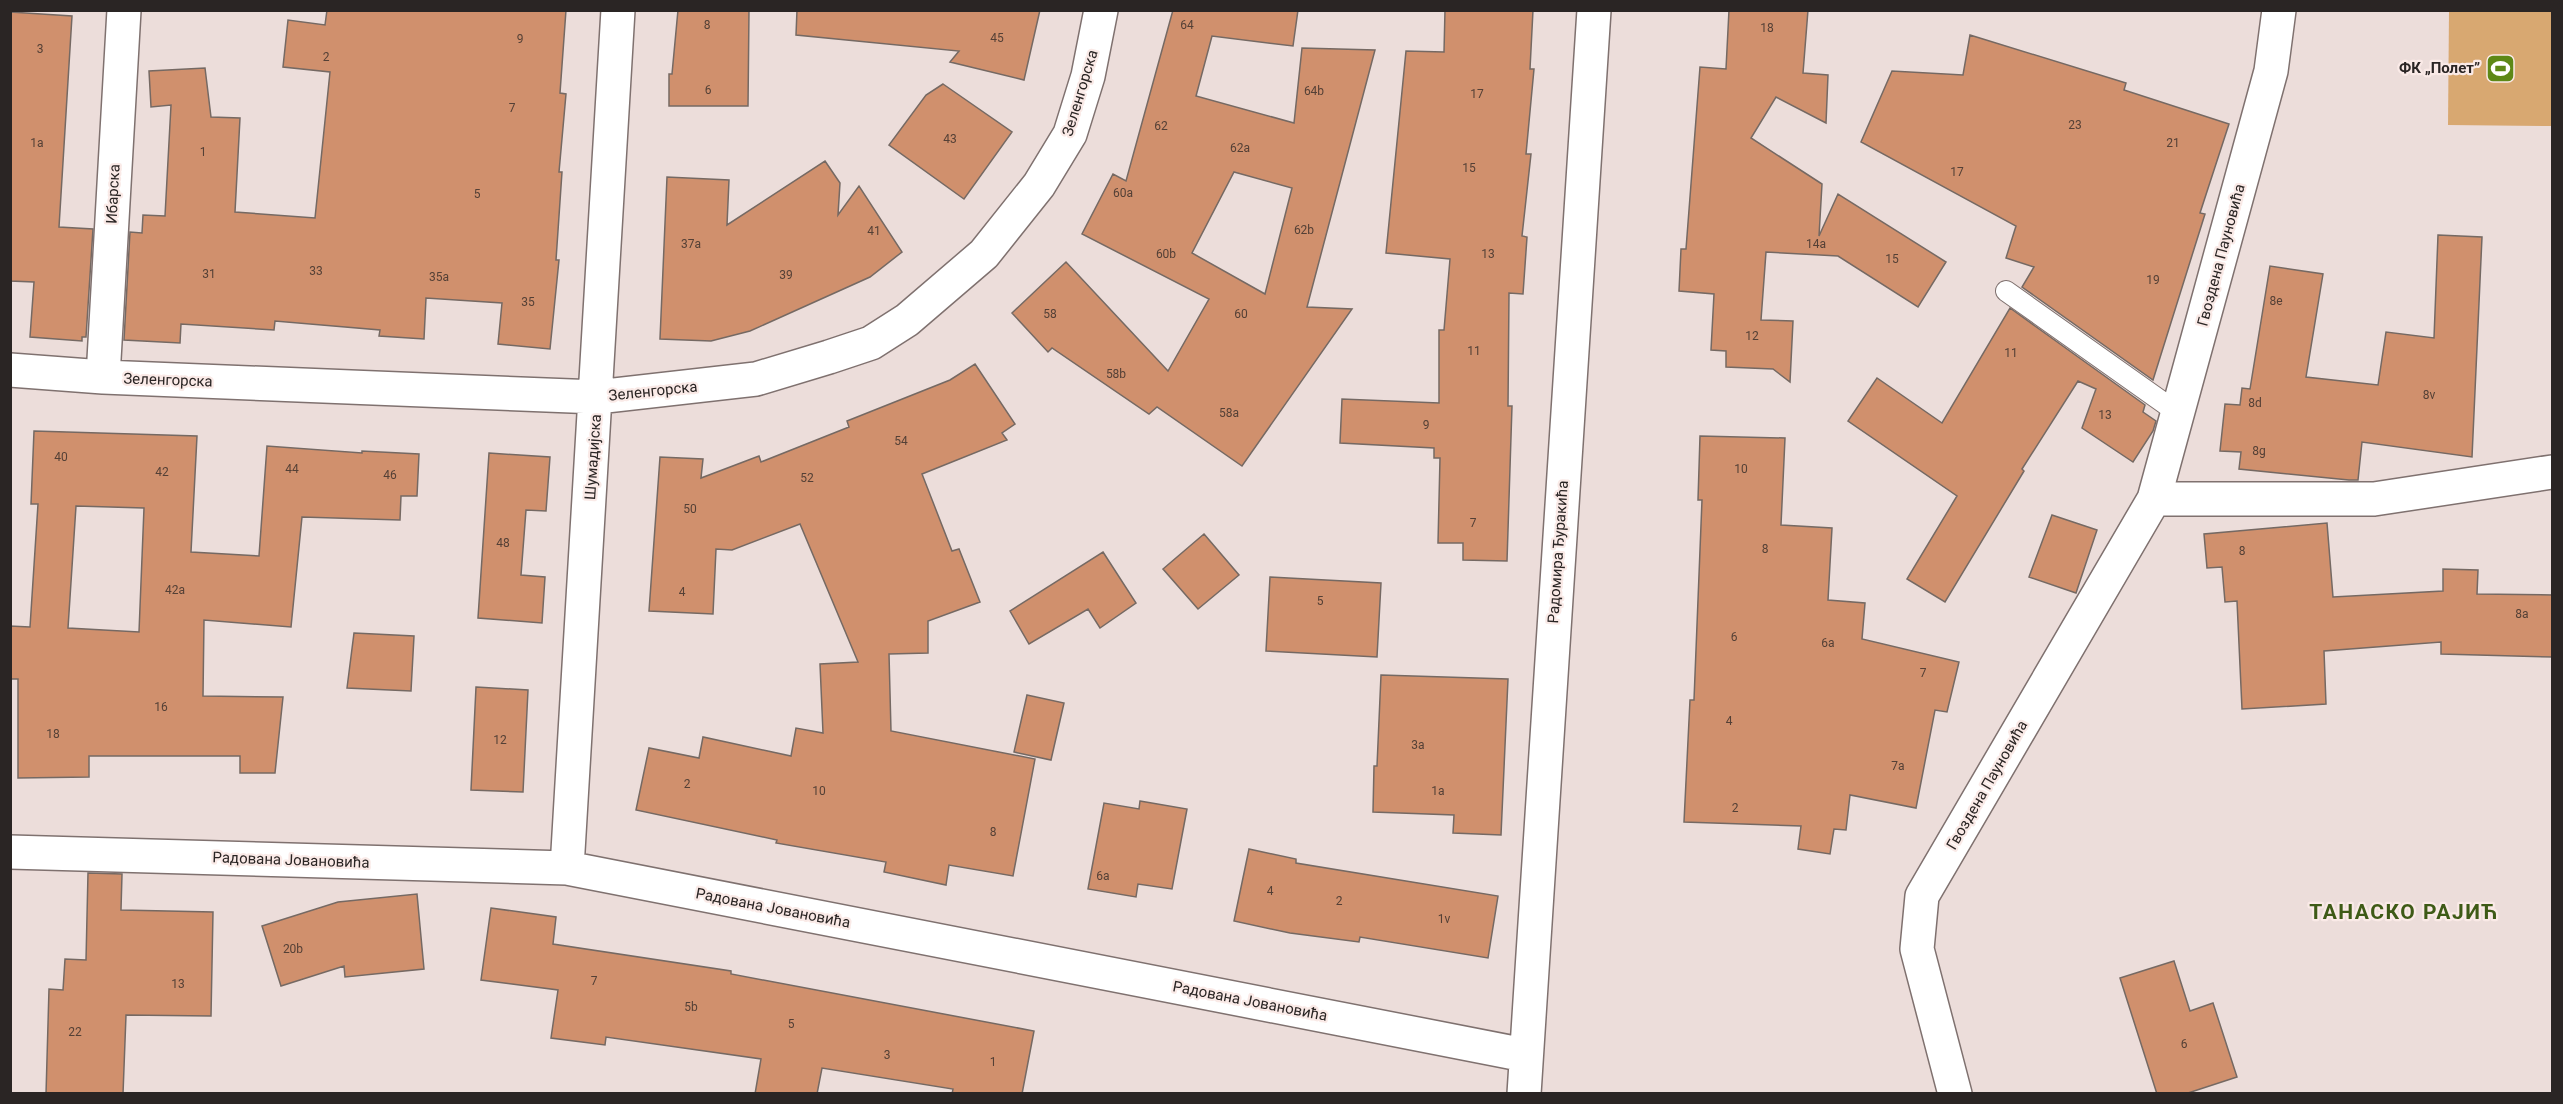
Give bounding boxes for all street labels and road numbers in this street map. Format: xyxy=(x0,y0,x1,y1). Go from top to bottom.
street label: Зеленгорска xyxy=(1058,48,1102,138)
street label: Ибарска xyxy=(102,164,124,224)
street label: Гвоздена Пауновића xyxy=(2193,182,2249,328)
street label: Зеленгорска xyxy=(123,369,213,391)
street label: Зеленгорска xyxy=(608,377,698,405)
street label: Шумадијска xyxy=(581,414,605,500)
street label: Радомира Ђуракића xyxy=(1544,480,1572,624)
street label: Гвоздена Пауновића xyxy=(1943,717,2031,853)
street label: Радована Јовановића xyxy=(212,848,370,872)
street label: Радована Јовановића xyxy=(694,884,852,932)
street label: Радована Јовановића xyxy=(1171,977,1329,1025)

